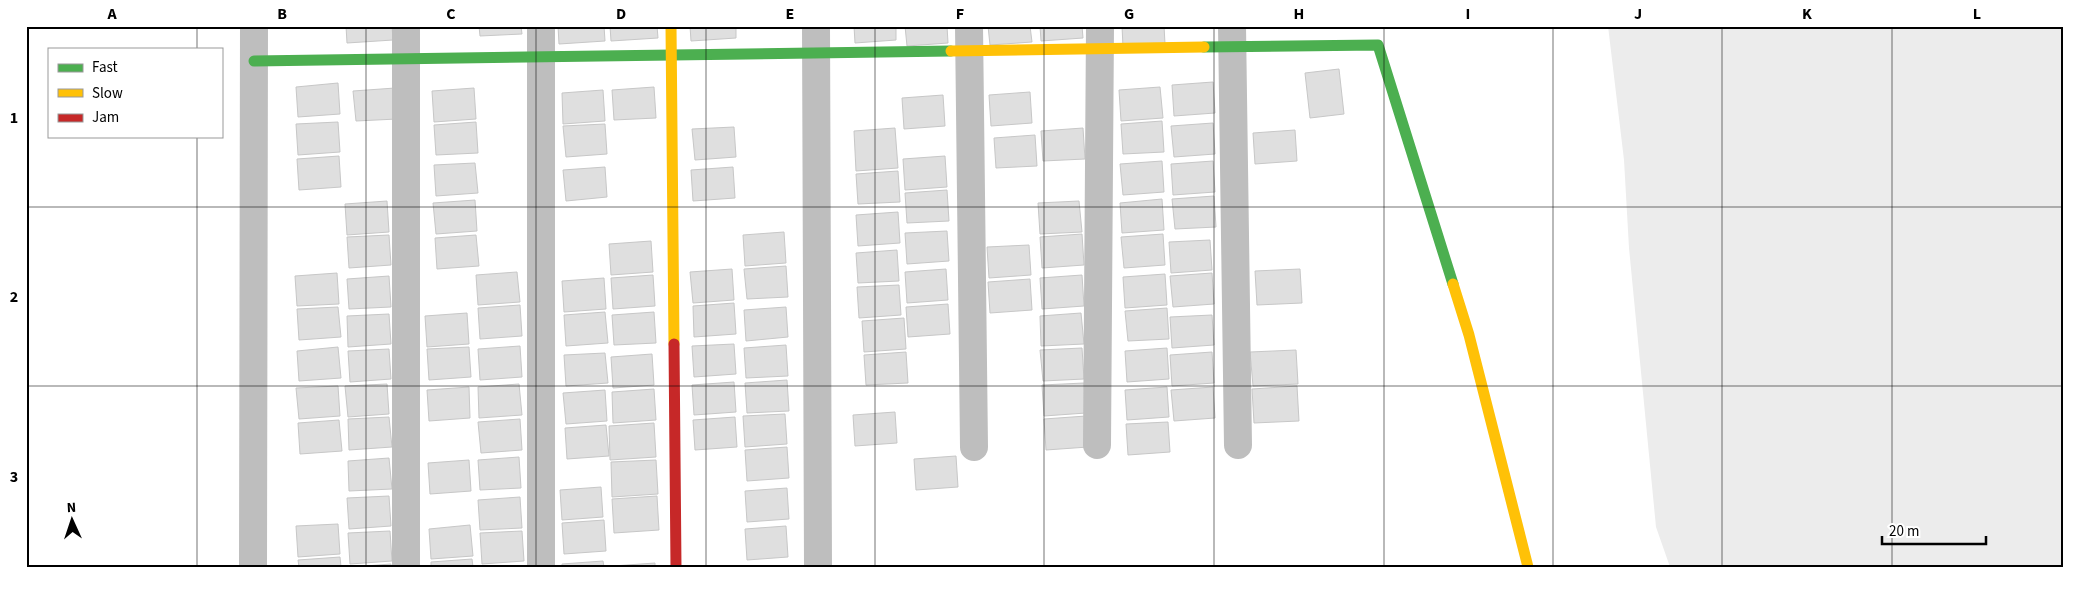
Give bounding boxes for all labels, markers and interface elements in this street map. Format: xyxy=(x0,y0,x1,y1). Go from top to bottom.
text: A xyxy=(106,3,117,25)
text: B xyxy=(277,3,287,25)
text: C xyxy=(446,3,456,25)
text: D xyxy=(616,3,626,25)
text: E xyxy=(786,3,794,25)
text: F xyxy=(956,3,964,25)
text: G xyxy=(1124,3,1134,25)
text: H xyxy=(1294,3,1304,25)
text: I xyxy=(1466,3,1470,25)
text: J xyxy=(1634,3,1642,25)
text: K xyxy=(1802,3,1812,25)
text: L xyxy=(1973,3,1981,25)
legend xyxy=(48,48,222,138)
text: Fast xyxy=(92,57,118,78)
text: Slow xyxy=(92,83,123,104)
text: 1 xyxy=(10,107,18,129)
text: Jam xyxy=(92,107,119,128)
text: 2 xyxy=(10,286,18,308)
text: 3 xyxy=(10,466,18,488)
north arrow xyxy=(48,496,98,546)
text: N xyxy=(66,498,77,518)
scale bar xyxy=(1882,513,1985,545)
text: 20 m xyxy=(1889,521,1919,542)

